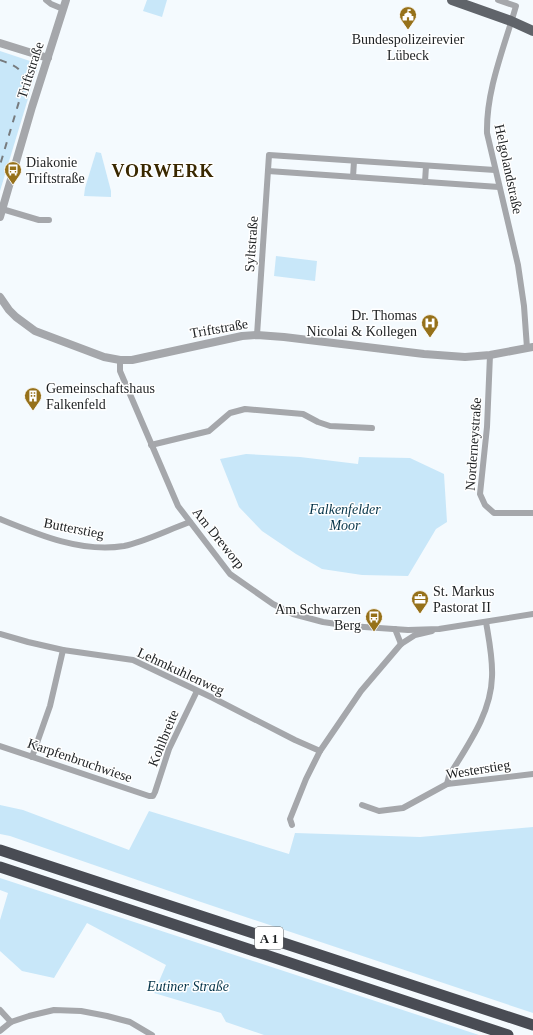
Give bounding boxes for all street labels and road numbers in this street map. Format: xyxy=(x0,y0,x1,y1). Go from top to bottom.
street label: Triftstraße xyxy=(14,40,47,100)
street label: Helgolandstraße xyxy=(492,123,525,216)
street label: Syltstraße xyxy=(242,216,261,272)
street label: Triftstraße xyxy=(189,316,249,341)
street label: Norderneystraße xyxy=(463,397,484,491)
street label: Am Dreworp xyxy=(189,505,248,572)
street label: Butterstieg xyxy=(42,515,105,542)
street label: Lehmkuhlenweg xyxy=(135,645,227,698)
street label: Kohlbreite xyxy=(145,708,182,769)
street label: Karpfenbruchwiese xyxy=(26,736,134,785)
street label: Westerstieg xyxy=(445,757,511,782)
road number: A 1 xyxy=(255,927,283,949)

